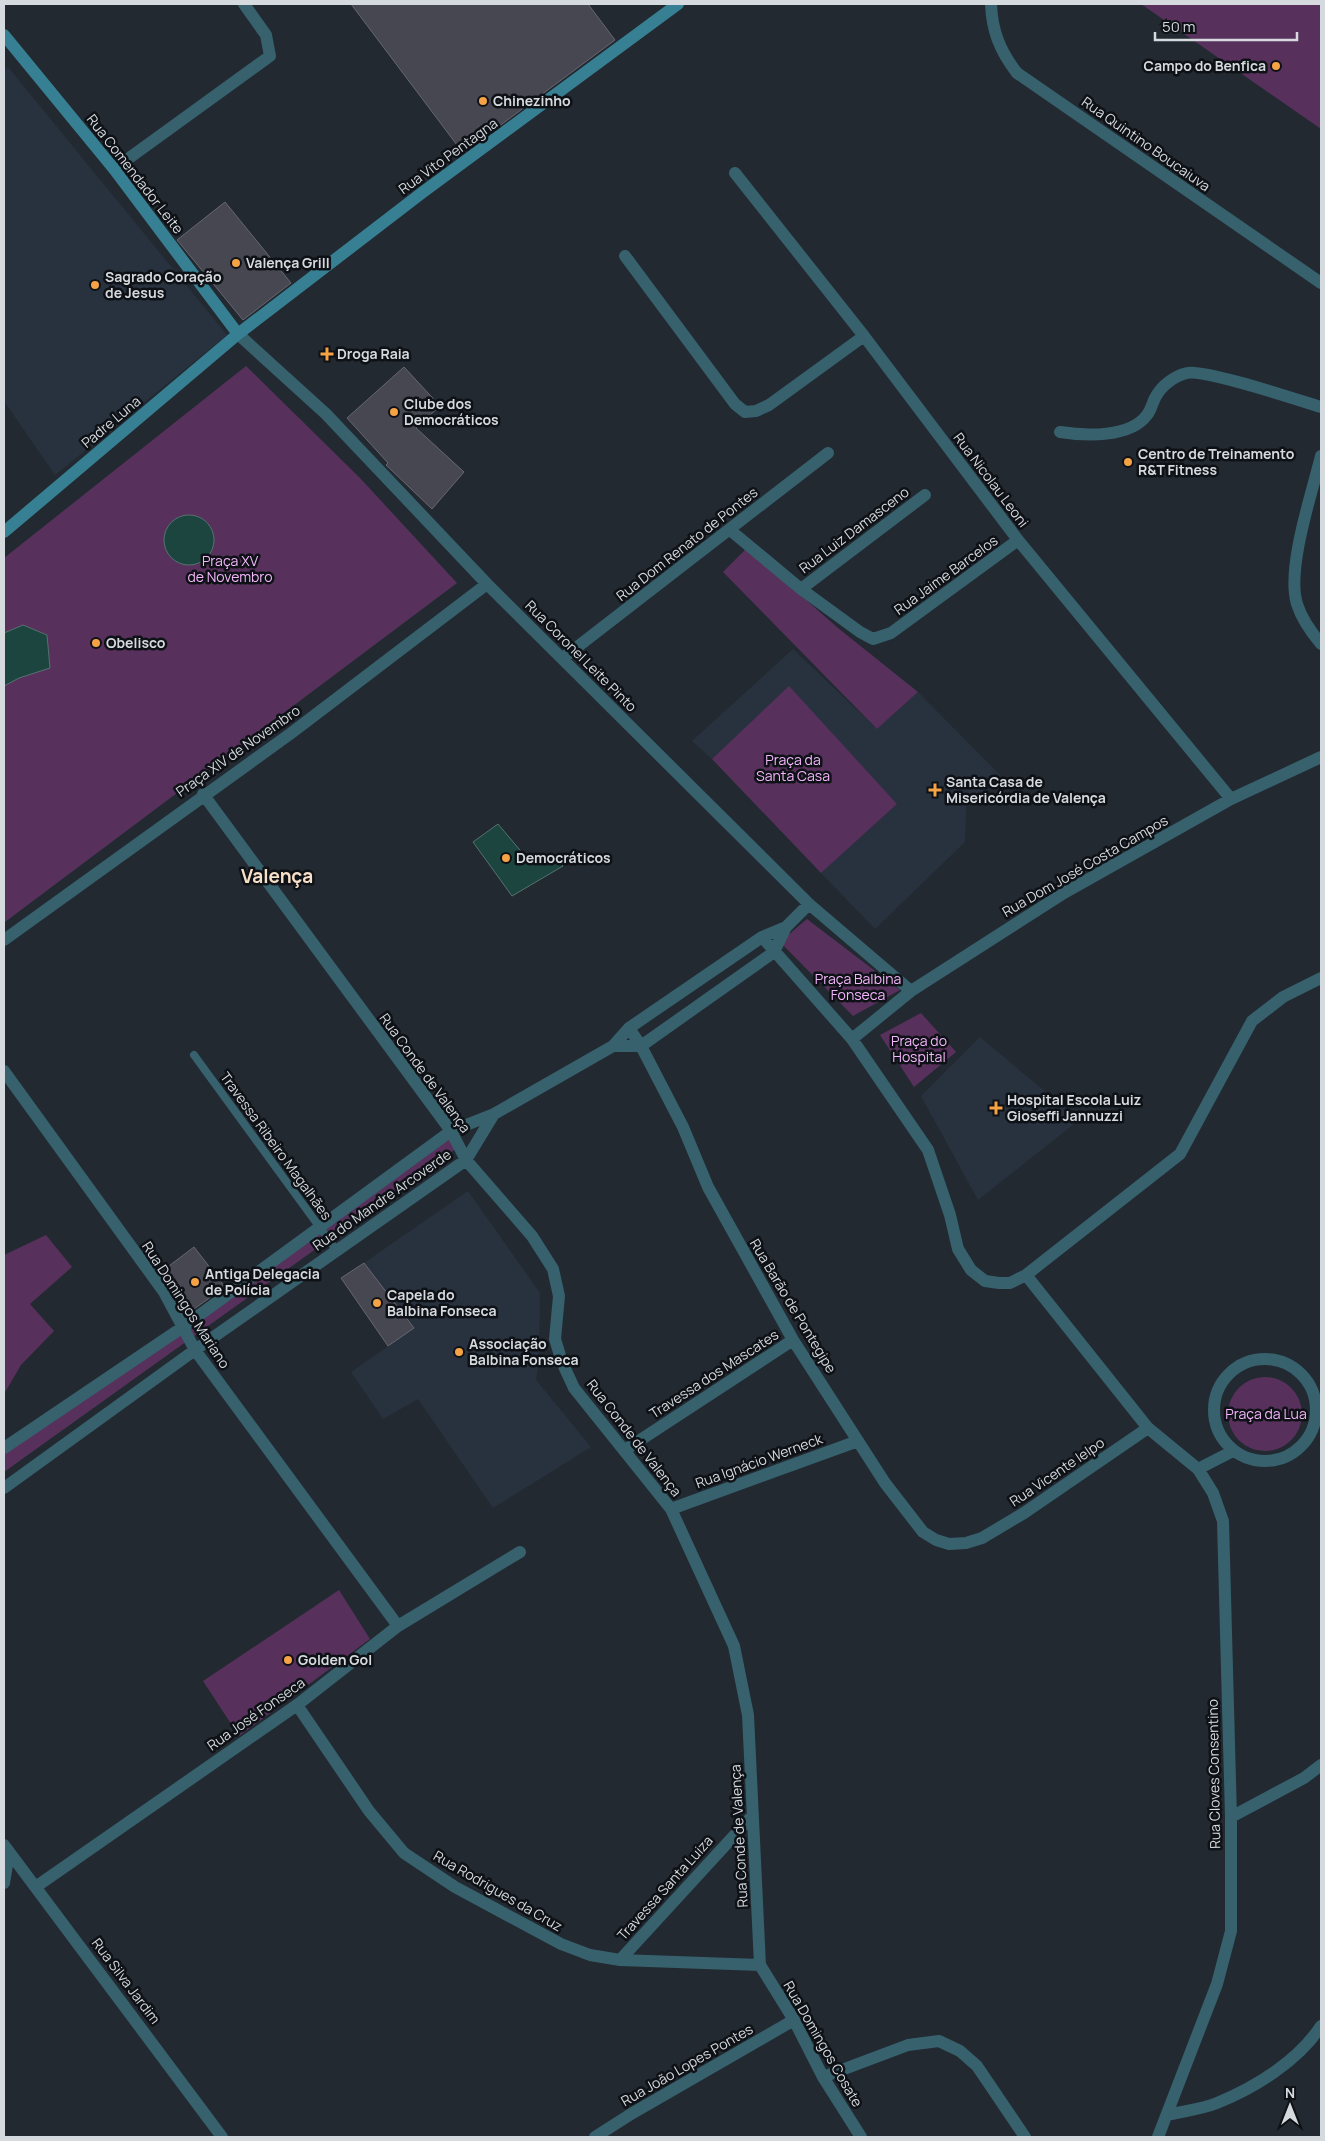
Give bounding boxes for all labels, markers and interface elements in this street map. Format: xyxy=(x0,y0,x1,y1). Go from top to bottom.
scale bar xyxy=(1155,10,1298,42)
text: 50 m xyxy=(1162,16,1196,37)
place label: Campo do Benfica xyxy=(1144,56,1266,75)
marker: Campo do Benfica xyxy=(1270,60,1282,72)
place label: Chinezinho xyxy=(493,91,571,110)
street label: Rua Quintino Boucaiuva xyxy=(1078,92,1214,195)
marker: Chinezinho xyxy=(477,95,489,107)
street label: Rua Comendador Leite xyxy=(83,110,188,237)
street label: Rua Vito Pentagna xyxy=(394,113,501,198)
place label: Valença Grill xyxy=(246,253,330,272)
marker: Valença Grill xyxy=(230,257,242,269)
place label: Sagrado Coração de Jesus xyxy=(105,267,222,302)
marker: Sagrado Coração de Jesus xyxy=(89,279,101,291)
place label: Droga Raia xyxy=(337,344,410,363)
marker: Droga Raia xyxy=(321,348,333,360)
street label: Padre Luna xyxy=(77,391,144,452)
place label: Clube dos Democráticos xyxy=(404,394,499,429)
marker: Clube dos Democráticos xyxy=(388,406,400,418)
street label: Rua Nicolau Leoni xyxy=(950,429,1033,531)
place label: Centro de Treinamento R&T Fitness xyxy=(1138,444,1295,479)
marker: Centro de Treinamento R&T Fitness xyxy=(1122,456,1134,468)
street label: Rua Dom Renato de Pontes xyxy=(612,482,761,605)
street label: Rua Luiz Damasceno xyxy=(795,482,912,577)
street label: Rua Jaime Barcelos xyxy=(890,530,1001,619)
park label: Praça XV de Novembro xyxy=(187,551,273,586)
street label: Rua Coronel Leite Pinto xyxy=(521,596,641,716)
place label: Obelisco xyxy=(106,633,166,652)
marker: Obelisco xyxy=(90,637,102,649)
street label: Praça XIV de Novembro xyxy=(172,701,303,801)
park label: Praça da Santa Casa xyxy=(756,750,830,785)
place label: Santa Casa de Misericórdia de Valença xyxy=(946,772,1106,807)
marker: Santa Casa de Misericórdia de Valença xyxy=(928,783,942,797)
street label: Rua Dom José Costa Campos xyxy=(998,810,1171,921)
place label: Democráticos xyxy=(516,848,611,867)
marker: Democráticos xyxy=(500,852,512,864)
district label: Valença xyxy=(241,863,313,889)
park label: Praça Balbina Fonseca xyxy=(815,969,901,1004)
street label: Rua Conde de Valença xyxy=(376,1009,475,1136)
park label: Praça do Hospital xyxy=(891,1031,947,1066)
street label: Travessa Ribeiro Magalhães xyxy=(216,1068,337,1224)
place label: Hospital Escola Luiz Gioseffi Jannuzzi xyxy=(1007,1090,1141,1125)
marker: Hospital Escola Luiz Gioseffi Jannuzzi xyxy=(989,1101,1003,1115)
street label: Rua do Mandre Arcoverde xyxy=(309,1145,455,1255)
street label: Rua Barão de Pontegipe xyxy=(746,1235,841,1376)
street label: Rua Domingos Mariano xyxy=(138,1238,235,1372)
place label: Antiga Delegacia de Polícia xyxy=(205,1264,320,1299)
marker: Antiga Delegacia de Polícia xyxy=(189,1276,201,1288)
place label: Capela do Balbina Fonseca xyxy=(387,1285,497,1320)
marker: Capela do Balbina Fonseca xyxy=(371,1297,383,1309)
street label: Travessa dos Mascates xyxy=(646,1325,782,1422)
place label: Associação Balbina Fonseca xyxy=(469,1334,579,1369)
marker: Associação Balbina Fonseca xyxy=(453,1346,465,1358)
street label: Rua Conde de Valença xyxy=(583,1375,686,1500)
park label: Praça da Lua xyxy=(1225,1404,1307,1423)
street label: Rua Ignácio Werneck xyxy=(693,1428,826,1492)
street label: Rua Vicente Ielpo xyxy=(1006,1433,1108,1510)
place label: Golden Gol xyxy=(298,1650,372,1669)
marker: Golden Gol xyxy=(282,1654,294,1666)
street label: Rua José Fonseca xyxy=(203,1673,308,1754)
street label: Rua Cloves Consentino xyxy=(1203,1699,1224,1849)
street label: Rua Conde de Valença xyxy=(725,1764,752,1908)
street label: Travessa Santa Luiza xyxy=(613,1831,717,1944)
street label: Rua Rodrigues da Cruz xyxy=(430,1846,566,1935)
street label: Rua Silva Jardim xyxy=(88,1934,165,2028)
street label: Rua Domingos Cosate xyxy=(780,1977,867,2110)
street label: Rua João Lopes Pontes xyxy=(617,2019,756,2110)
north arrow xyxy=(1265,2081,1315,2131)
text: N xyxy=(1285,2083,1295,2102)

